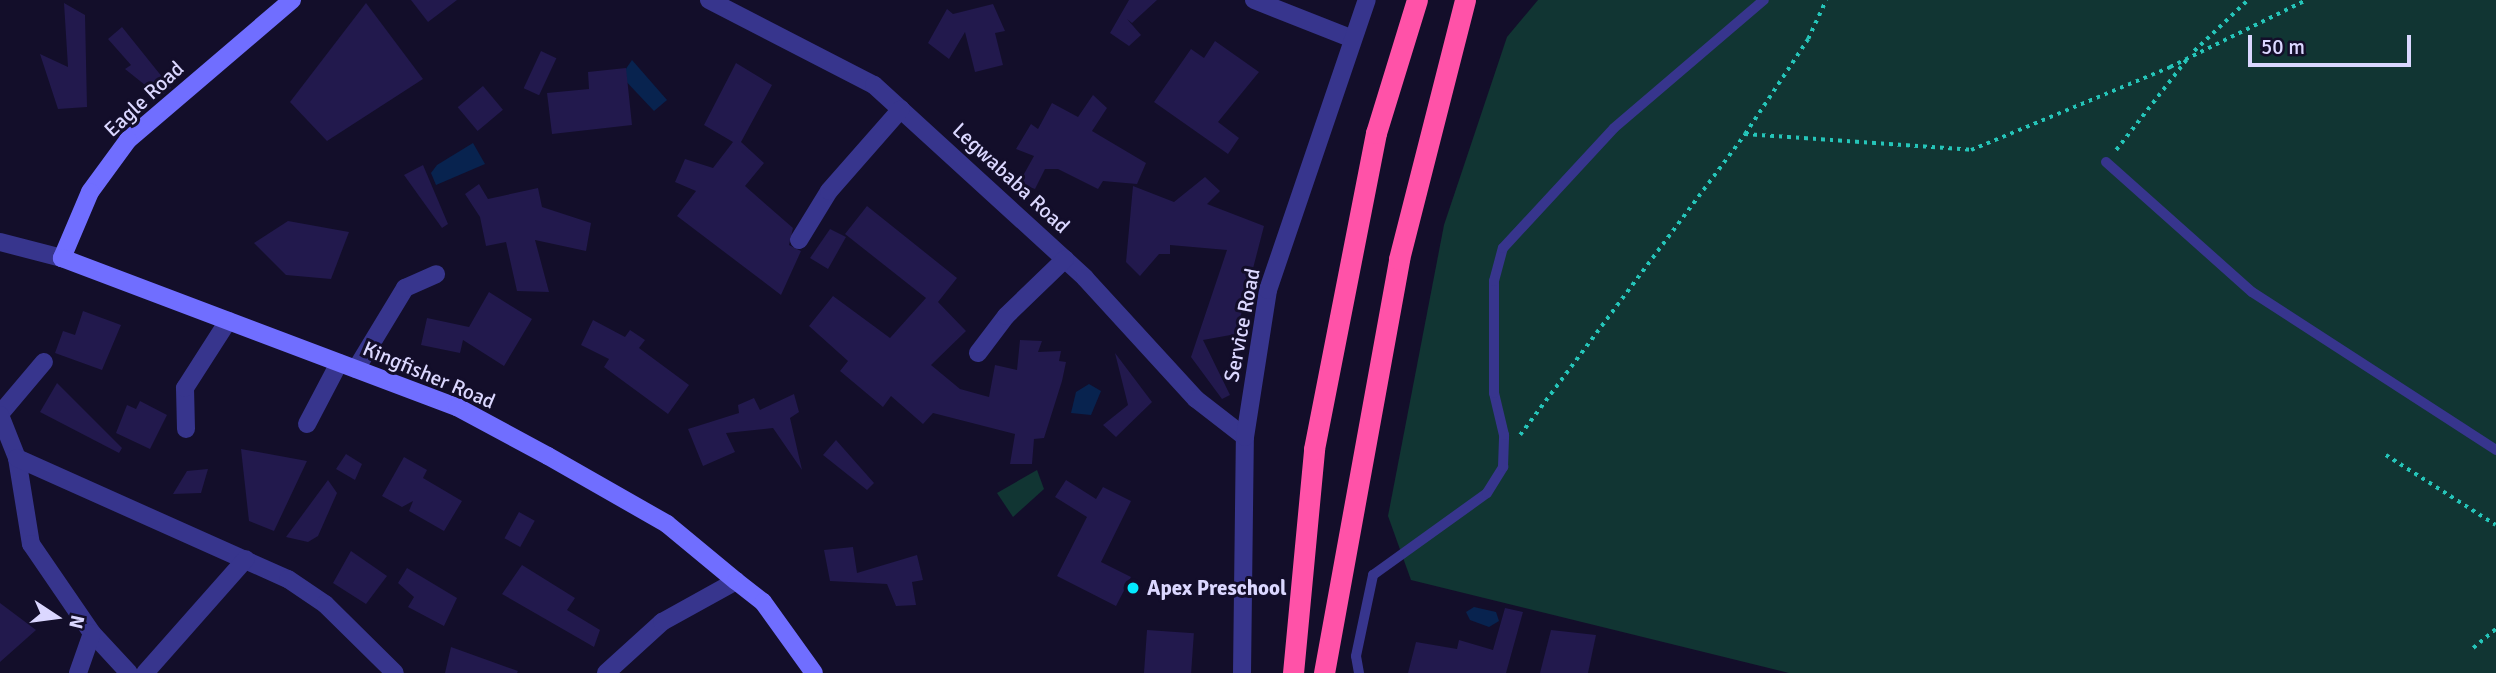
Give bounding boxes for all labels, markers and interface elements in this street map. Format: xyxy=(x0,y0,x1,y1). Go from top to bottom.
scale bar xyxy=(2251,21,2414,65)
text: 50 m xyxy=(2261,34,2305,60)
street label: Eagle Road xyxy=(99,56,189,142)
street label: Legwababa Road xyxy=(947,117,1075,239)
street label: Service Road xyxy=(1219,266,1265,384)
street label: Kingfisher Road xyxy=(359,336,499,414)
place label: Apex Preschool xyxy=(1147,575,1287,601)
marker: Apex Preschool xyxy=(1125,580,1141,596)
north arrow xyxy=(21,582,91,652)
text: N xyxy=(63,613,90,631)

